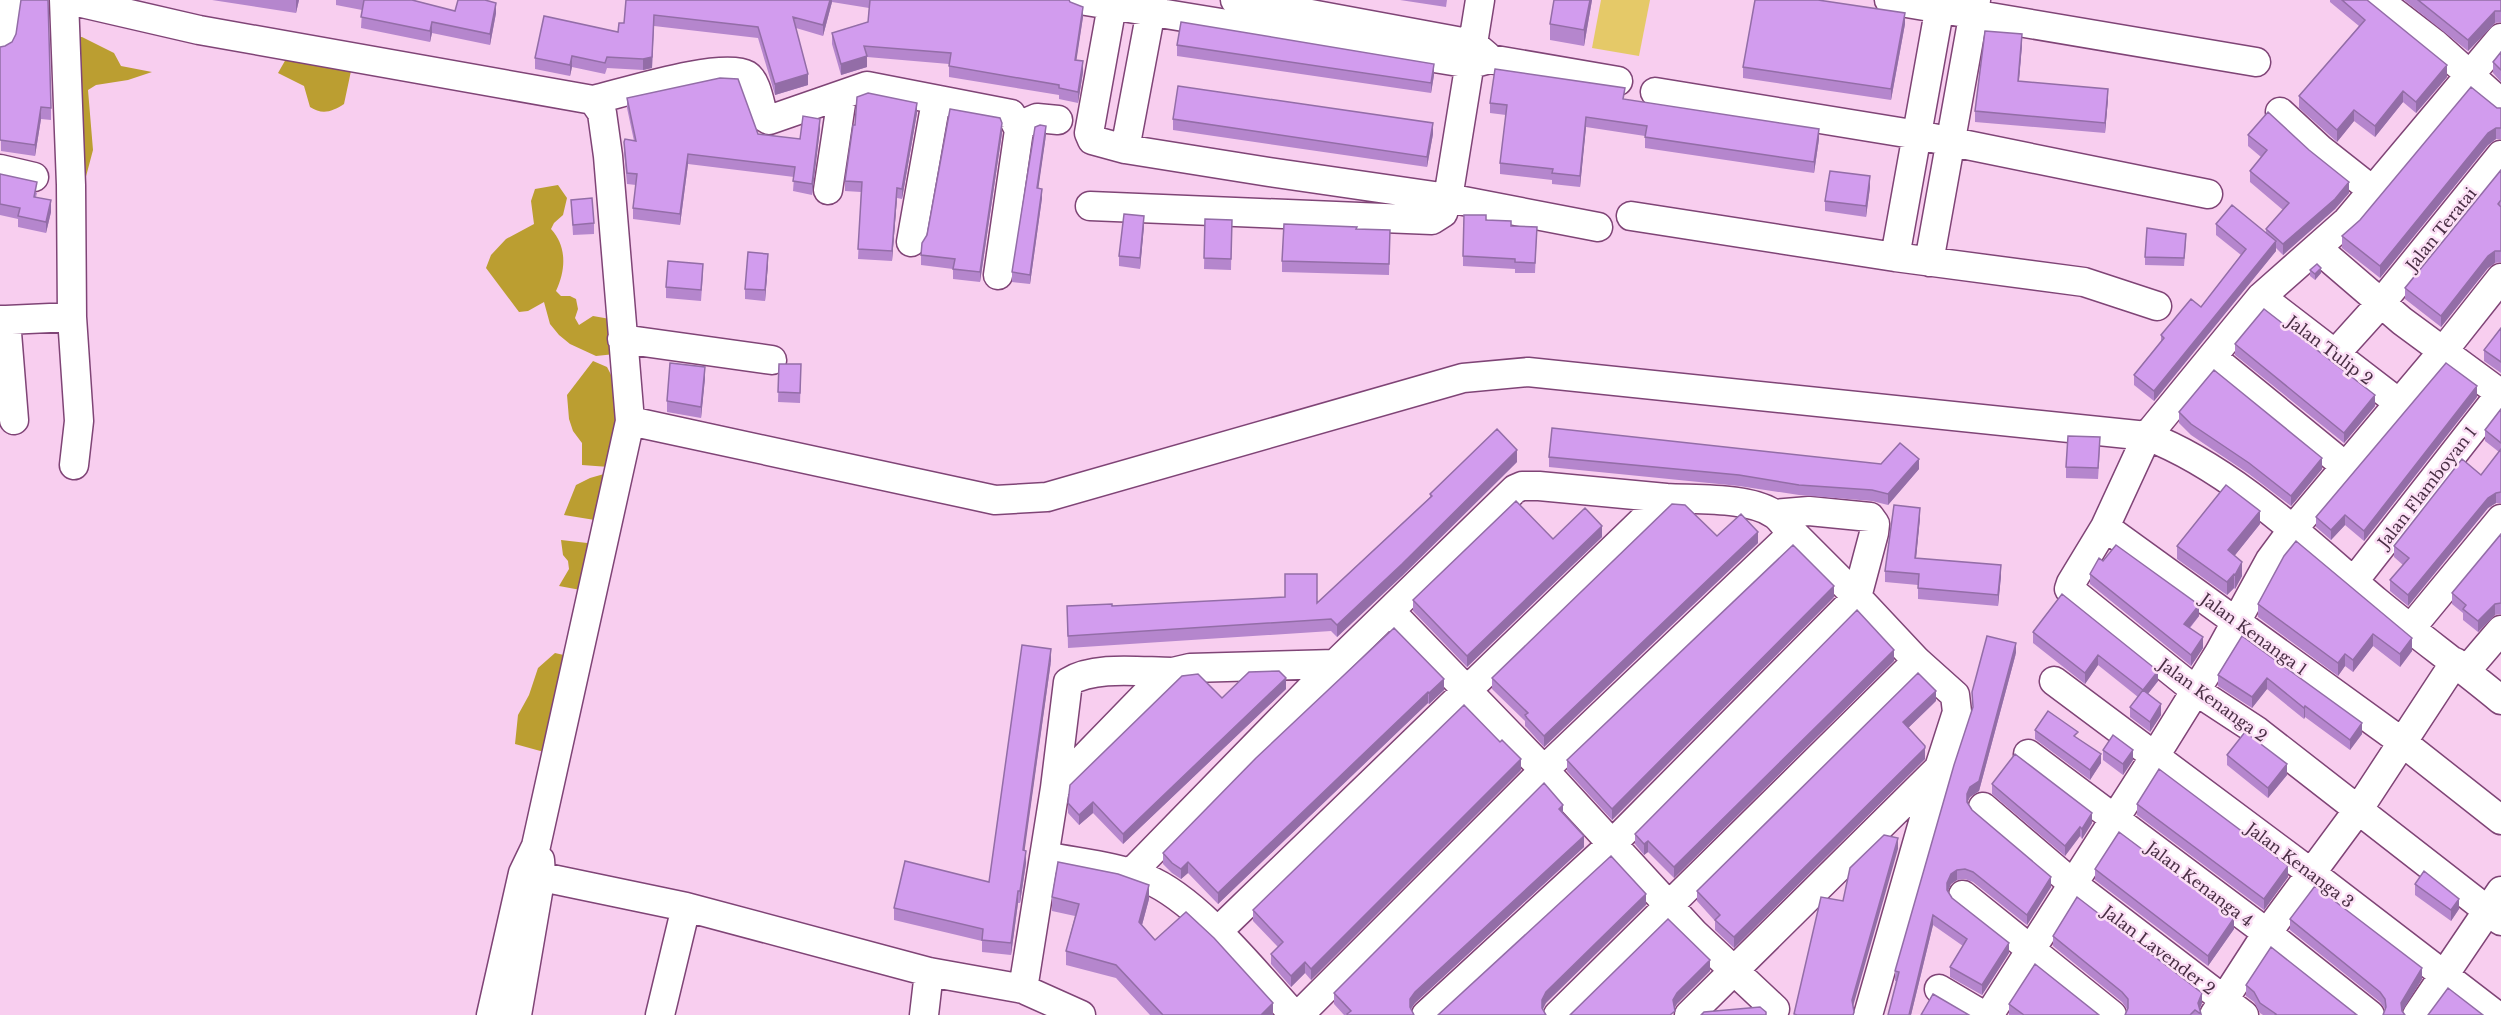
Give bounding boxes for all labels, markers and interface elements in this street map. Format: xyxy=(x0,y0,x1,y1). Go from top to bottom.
street label: Jalan Teratai xyxy=(2400,183,2481,276)
street label: Jalan Tulip 2 xyxy=(2281,310,2377,389)
street label: Jalan Flamboyan 1 xyxy=(2372,422,2481,553)
street label: Jalan Kenanga 1 xyxy=(2195,588,2311,679)
street label: Jalan Kenanga 2 xyxy=(2153,653,2271,746)
street label: Jalan Kenanga 3 xyxy=(2241,817,2358,912)
street label: Jalan Kenanga 4 xyxy=(2141,836,2257,931)
street label: Jalan Lavender 2 xyxy=(2097,900,2219,999)

